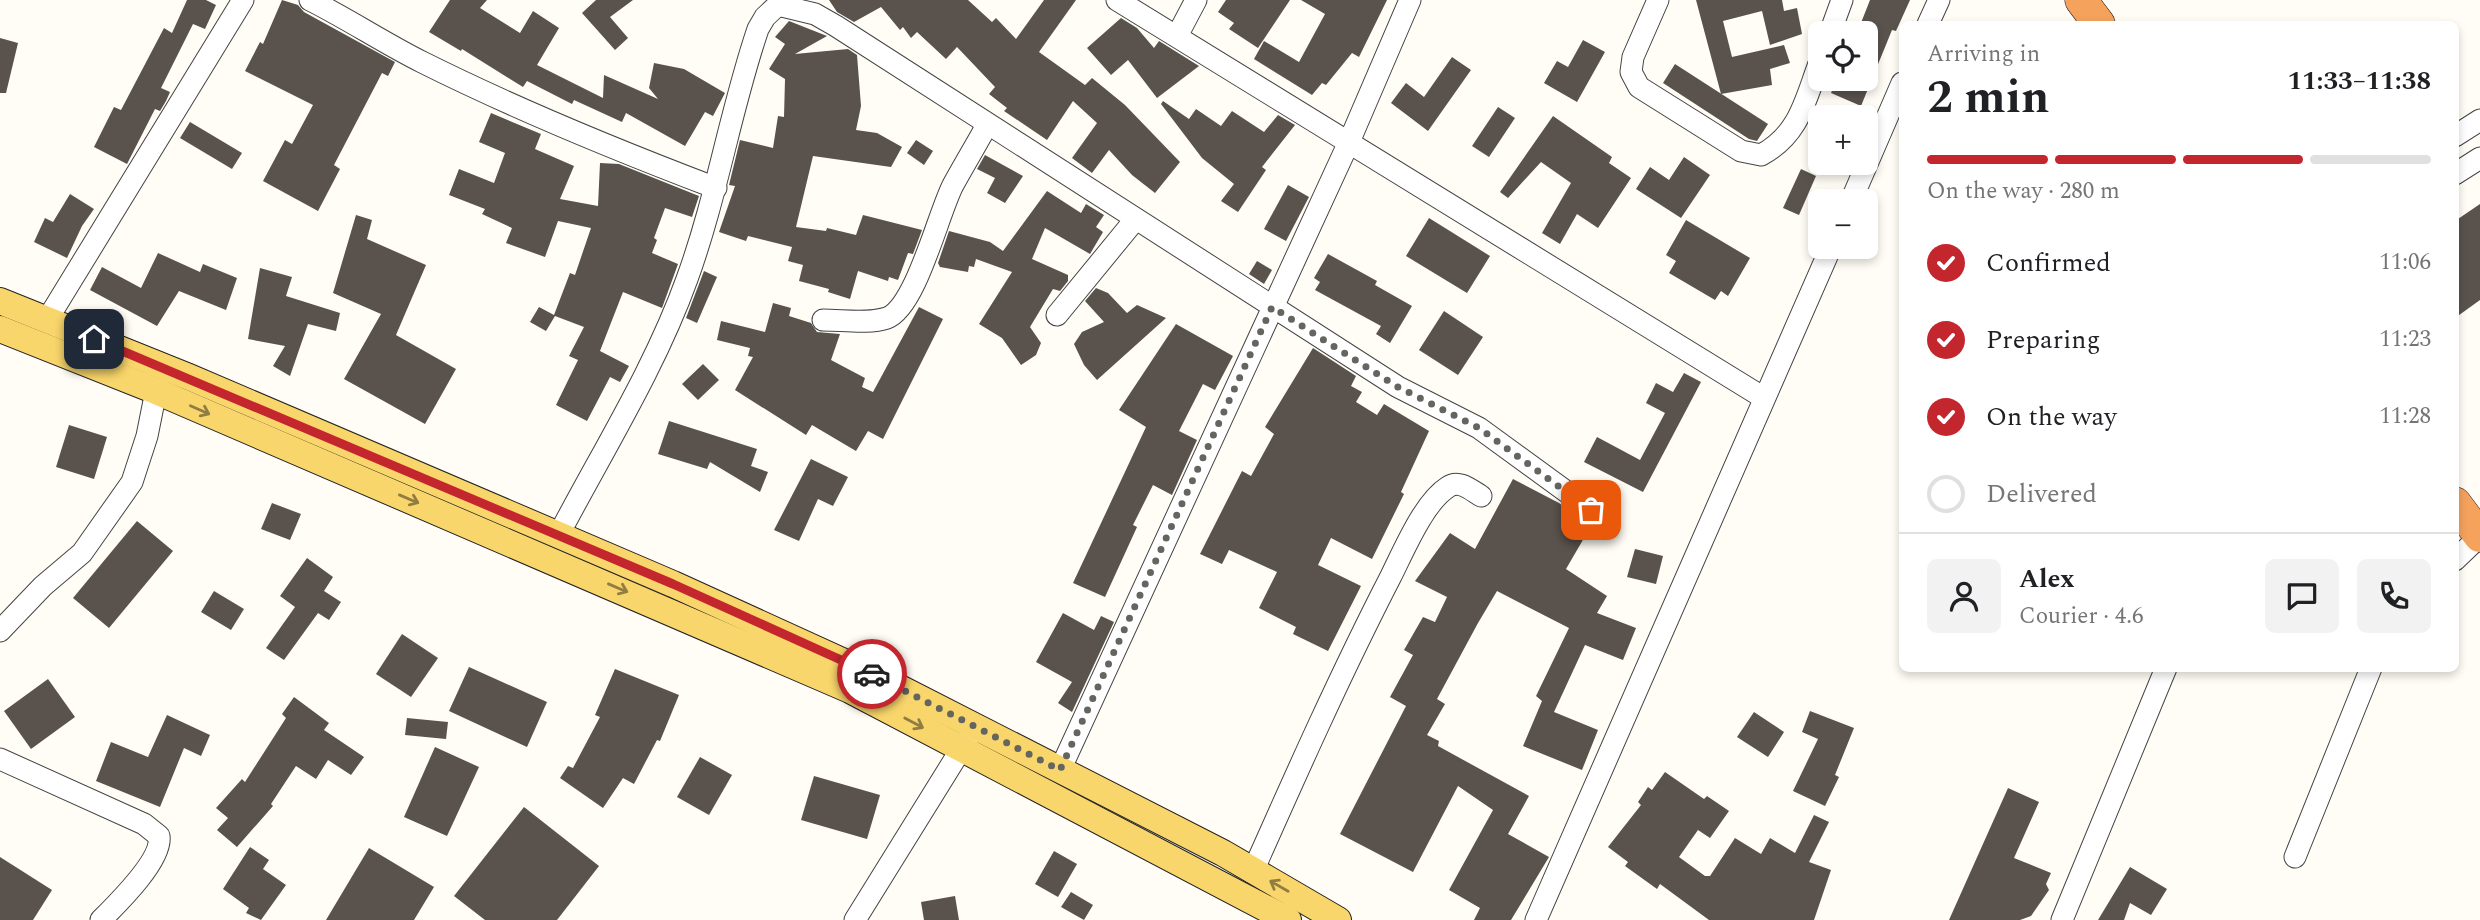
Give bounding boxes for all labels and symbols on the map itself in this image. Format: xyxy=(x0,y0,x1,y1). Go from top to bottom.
pin xyxy=(64,309,124,369)
one-way arrow xyxy=(188,404,210,417)
pin xyxy=(1561,480,1621,540)
one-way arrow xyxy=(397,493,419,506)
one-way arrow xyxy=(607,582,628,595)
courier xyxy=(837,639,907,709)
one-way arrow xyxy=(903,717,924,730)
one-way arrow xyxy=(1270,879,1290,893)

